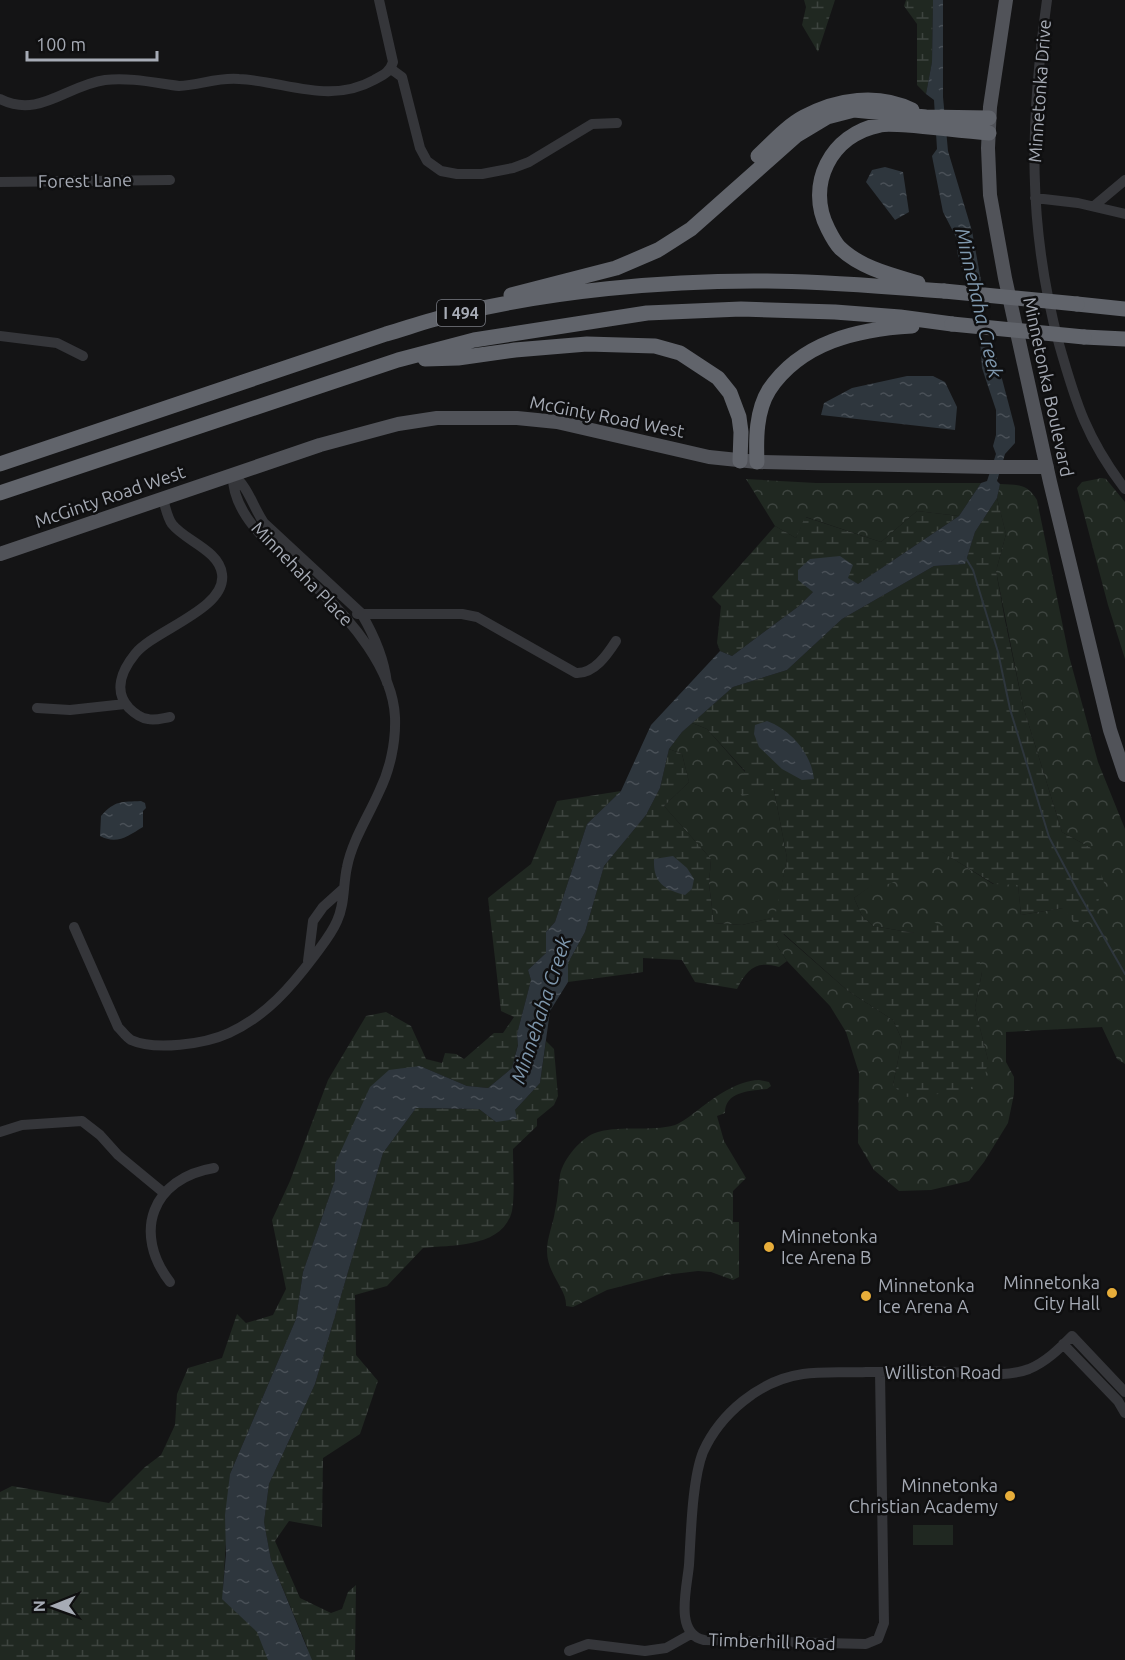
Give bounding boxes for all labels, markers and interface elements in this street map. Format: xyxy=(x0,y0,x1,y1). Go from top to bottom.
street label: Minnetonka Drive xyxy=(1024,19,1054,163)
scale bar xyxy=(27,24,158,62)
text: 100 m xyxy=(36,34,86,54)
street label: Forest Lane xyxy=(38,169,132,191)
water label: Minnehaha Creek xyxy=(951,226,1008,381)
street label: Minnetonka Boulevard xyxy=(1020,295,1078,478)
road number: I 494 xyxy=(437,300,485,326)
street label: McGinty Road West xyxy=(528,391,686,441)
street label: McGinty Road West xyxy=(32,461,187,531)
street label: Minnehaha Place xyxy=(248,517,357,629)
water label: Minnehaha Creek xyxy=(506,933,575,1086)
place label: Minnetonka Ice Arena B xyxy=(781,1226,878,1267)
marker: Minnetonka Ice Arena B xyxy=(762,1240,776,1254)
place label: Minnetonka City Hall xyxy=(1003,1272,1100,1313)
place label: Minnetonka Ice Arena A xyxy=(878,1275,975,1316)
marker: Minnetonka City Hall xyxy=(1105,1286,1119,1300)
marker: Minnetonka Ice Arena A xyxy=(859,1289,873,1303)
street label: Williston Road xyxy=(885,1362,1001,1382)
place label: Minnetonka Christian Academy xyxy=(849,1475,998,1516)
marker: Minnetonka Christian Academy xyxy=(1003,1489,1017,1503)
north arrow xyxy=(24,1576,84,1636)
text: N xyxy=(30,1600,48,1612)
street label: Timberhill Road xyxy=(708,1629,836,1653)

